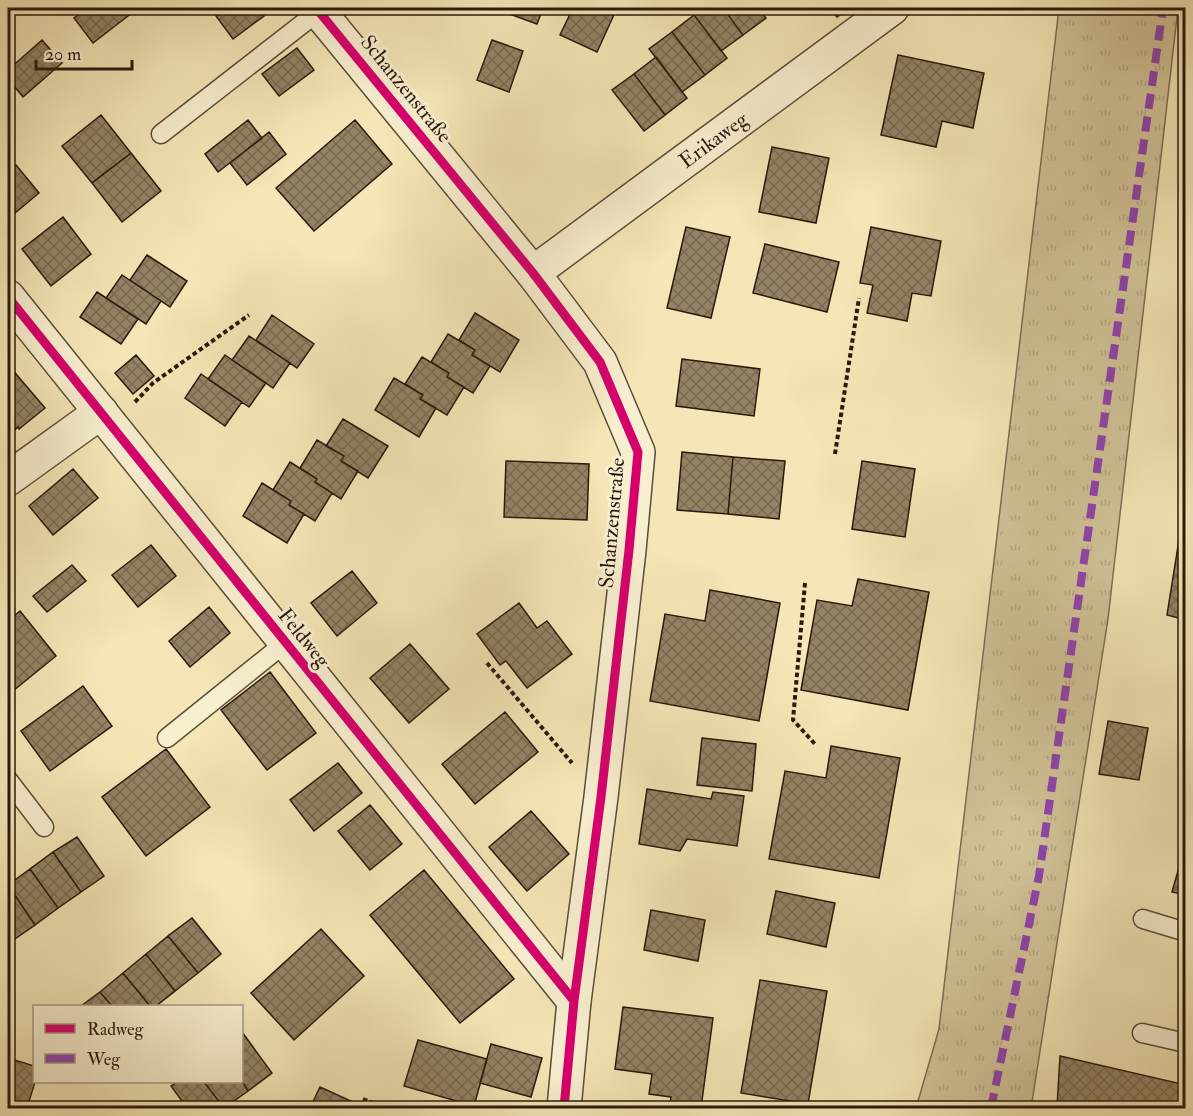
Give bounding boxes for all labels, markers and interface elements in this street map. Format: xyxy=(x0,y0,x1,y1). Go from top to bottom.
street label: Schanzenstraße xyxy=(354,30,458,149)
scale bar xyxy=(36,33,132,71)
text: 20 m xyxy=(45,43,81,66)
street label: Erikaweg xyxy=(674,105,753,174)
street label: Schanzenstraße xyxy=(593,456,631,589)
street label: Feldweg xyxy=(272,603,337,674)
legend xyxy=(33,1005,243,1083)
text: Radweg xyxy=(87,1018,145,1041)
text: Weg xyxy=(86,1048,121,1071)

